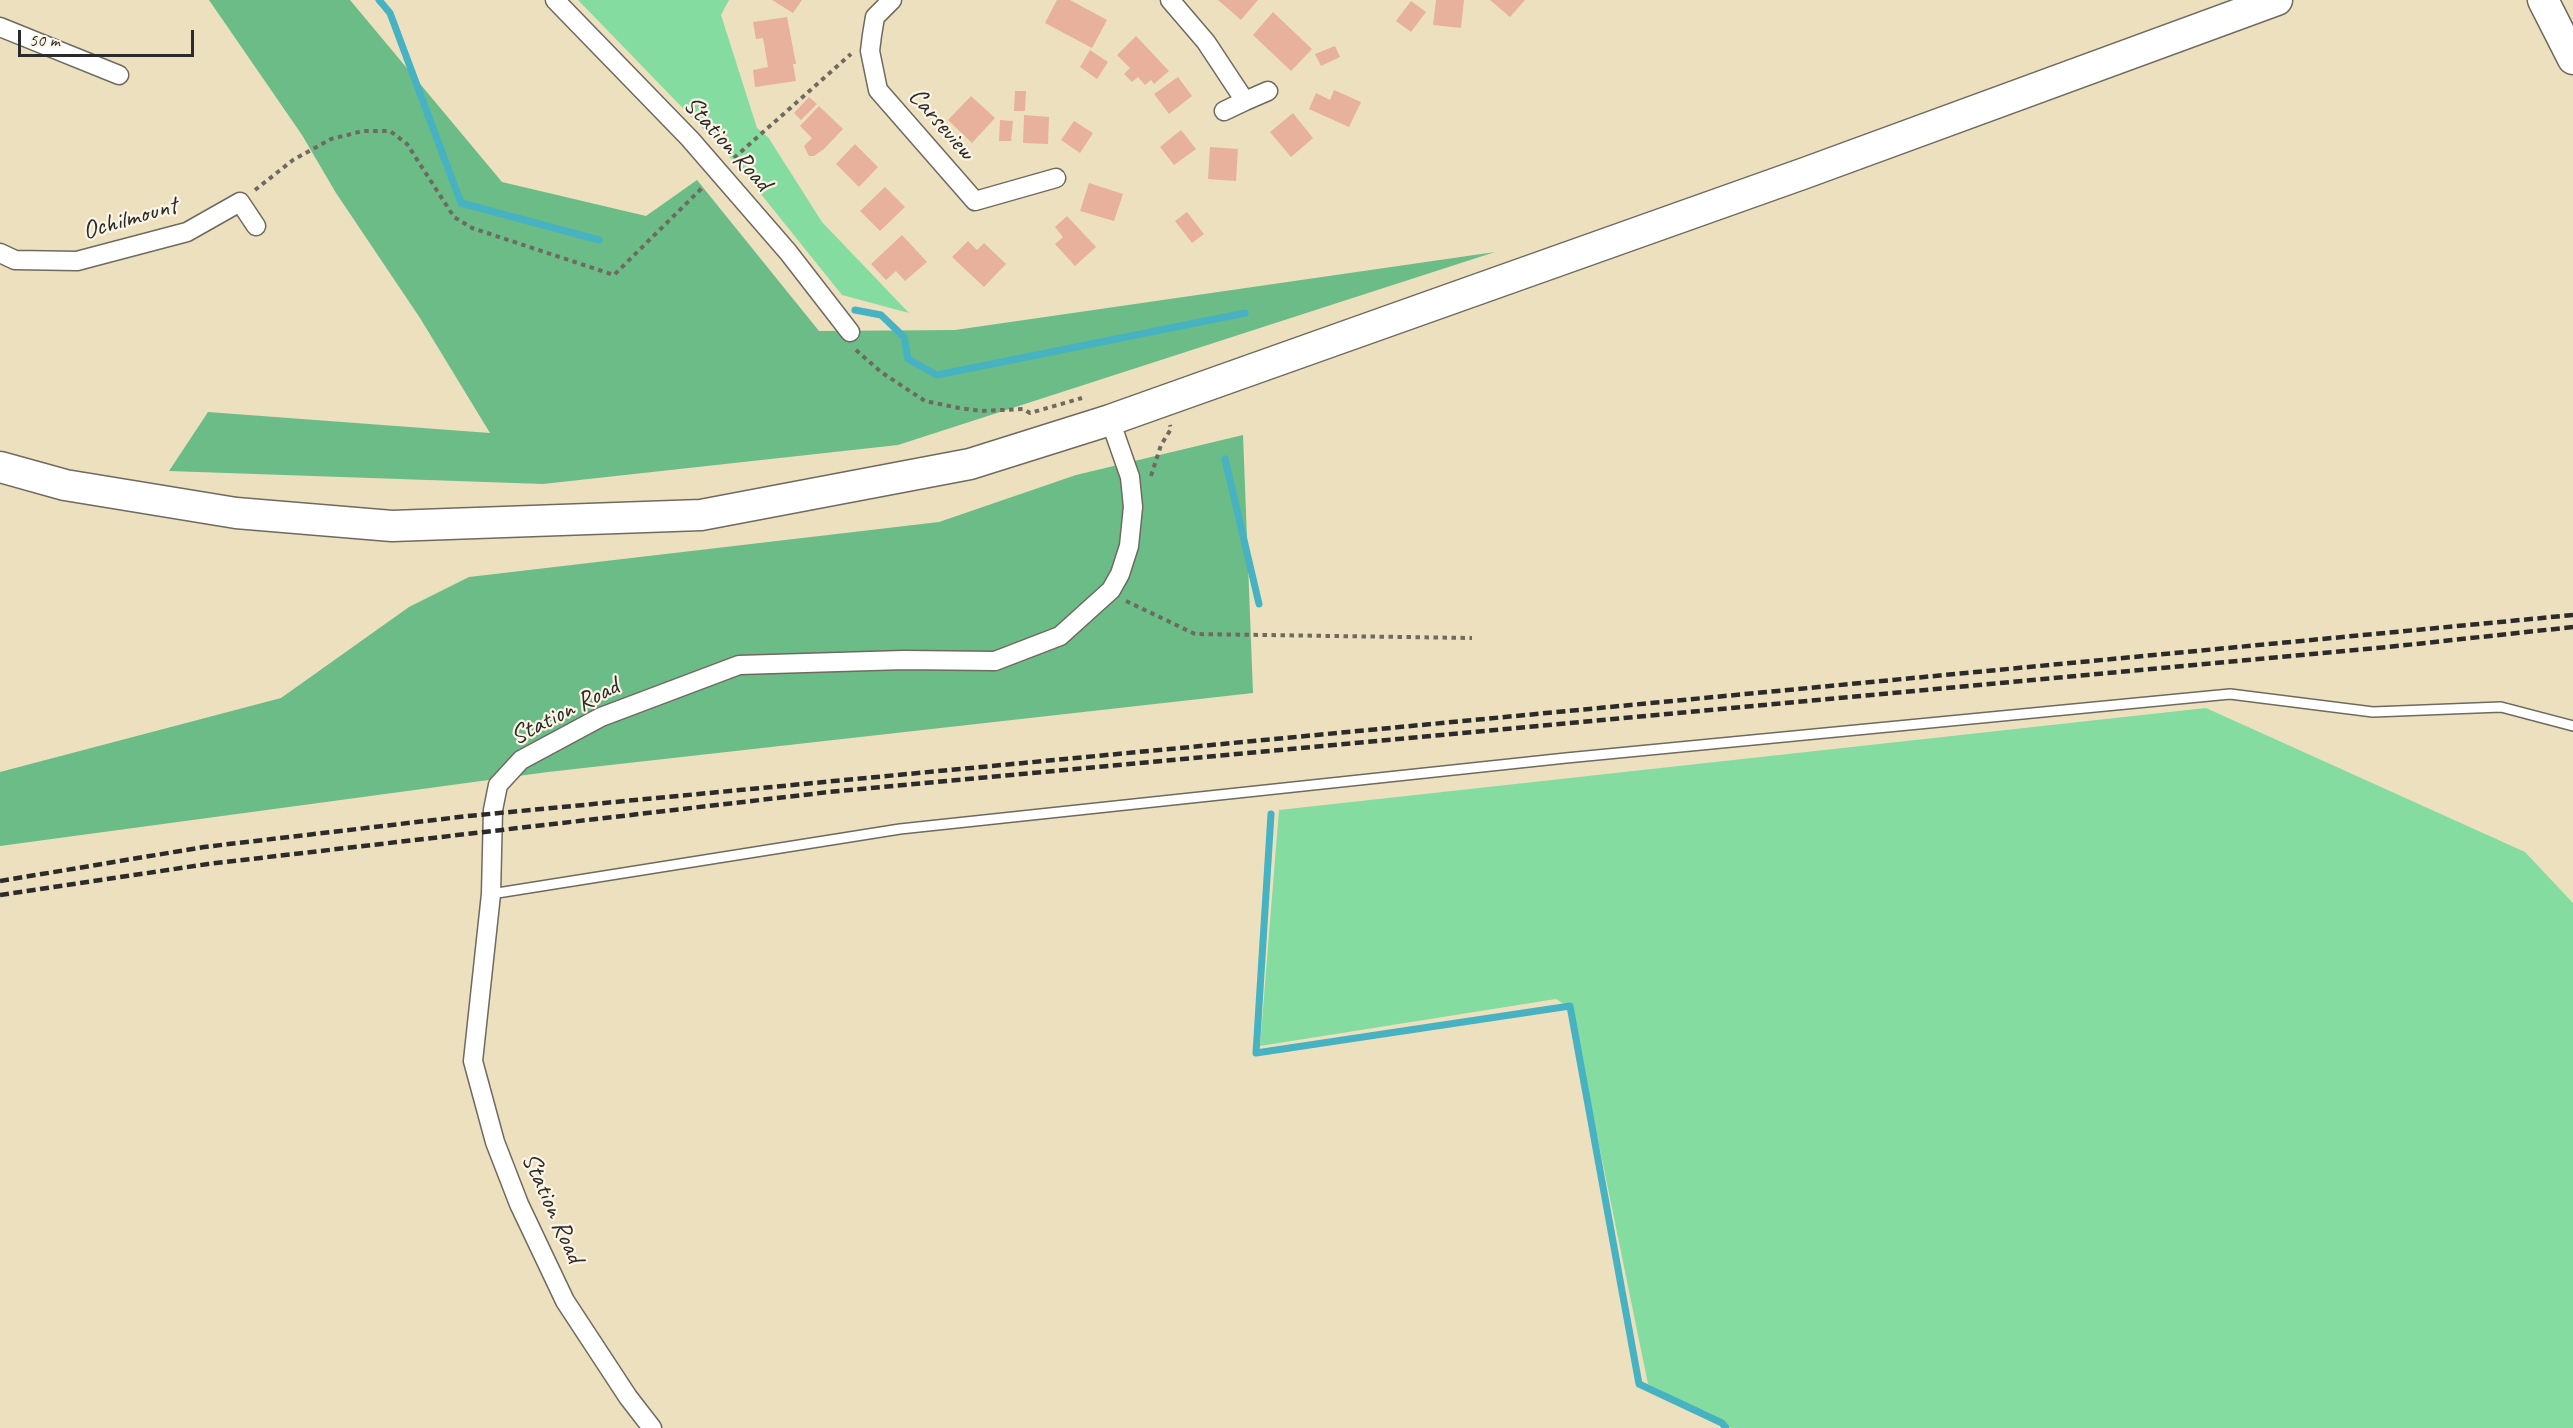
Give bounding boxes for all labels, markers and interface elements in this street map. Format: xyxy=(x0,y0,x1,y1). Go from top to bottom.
scale bar xyxy=(21,18,196,56)
text: 50 m xyxy=(29,29,60,51)
street label: Carseview xyxy=(901,81,981,167)
street label: Station Road xyxy=(676,90,778,198)
street label: Ochilmount xyxy=(79,191,181,247)
street label: Station Road xyxy=(506,671,624,753)
street label: Station Road xyxy=(514,1148,590,1268)

